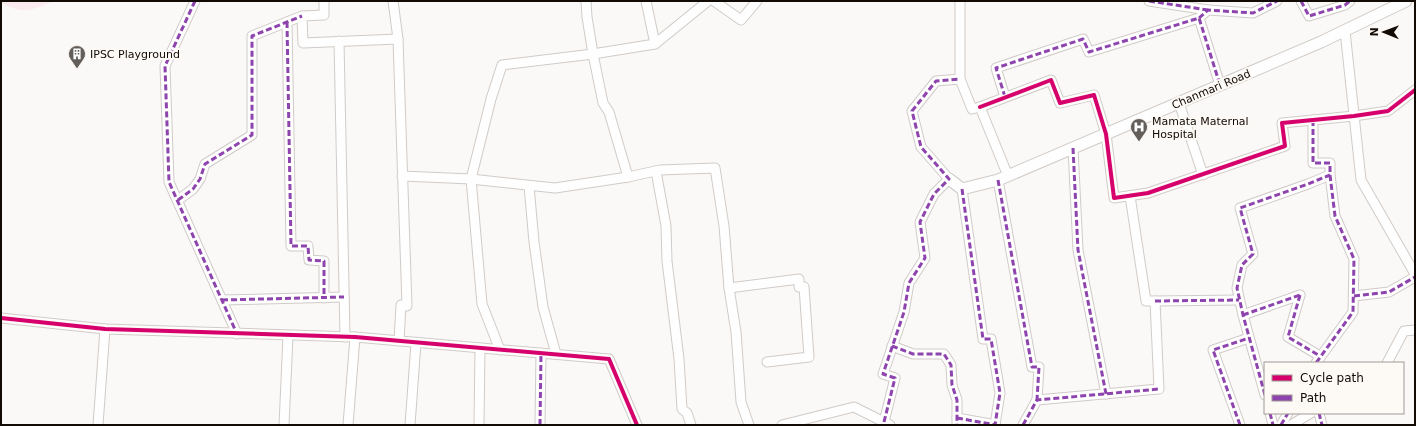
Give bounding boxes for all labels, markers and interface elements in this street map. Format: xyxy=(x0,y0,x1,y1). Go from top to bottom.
north arrow xyxy=(1364,12,1404,52)
text: N xyxy=(1368,27,1381,37)
building icon: IPSC Playground xyxy=(67,44,87,69)
place label: IPSC Playground xyxy=(90,48,180,61)
street label: Chanmari Road xyxy=(1170,67,1253,112)
place label: Mamata Maternal Hospital xyxy=(1152,115,1249,141)
hospital icon: Mamata Maternal Hospital xyxy=(1129,117,1149,142)
legend xyxy=(1264,362,1404,414)
text: Cycle path xyxy=(1300,371,1364,385)
text: Path xyxy=(1300,391,1326,405)

